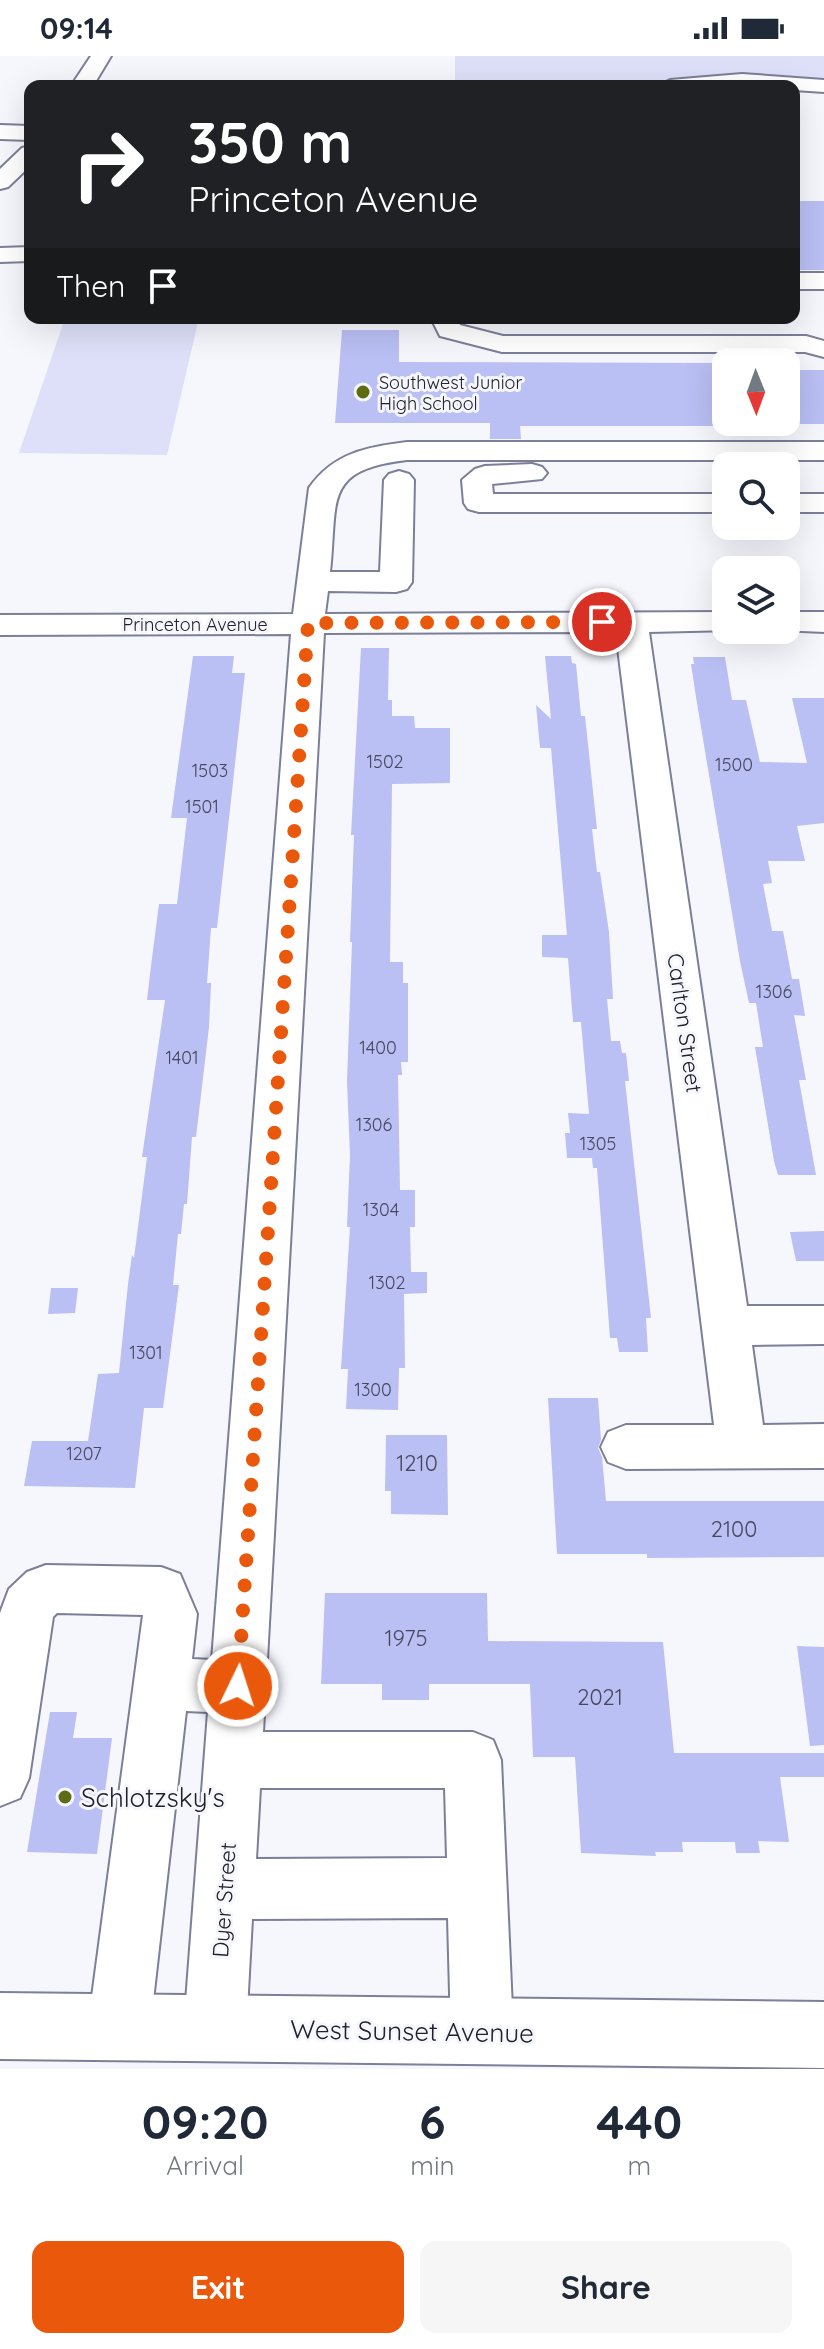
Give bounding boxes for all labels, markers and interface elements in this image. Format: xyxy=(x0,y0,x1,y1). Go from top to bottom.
text: 09:14 xyxy=(40,9,113,47)
text: 350 m xyxy=(188,107,352,177)
icon: right xyxy=(56,112,160,216)
text: Princeton Avenue xyxy=(188,176,478,221)
icon: arrive xyxy=(141,264,185,308)
text: Then xyxy=(56,267,125,305)
north arrow xyxy=(712,348,800,436)
map controls xyxy=(712,348,800,644)
place label: Southwest Junior High School xyxy=(379,371,522,415)
marker: Southwest Junior High School xyxy=(354,383,372,401)
button: search xyxy=(712,452,800,540)
button: layers xyxy=(712,556,800,644)
pin xyxy=(568,588,636,656)
icon: arrive xyxy=(580,600,624,644)
street label: Princeton Avenue xyxy=(122,613,268,636)
house number: 1502 xyxy=(366,750,404,773)
house number: 1500 xyxy=(715,753,753,776)
house number: 1503 xyxy=(192,759,228,782)
house number: 1501 xyxy=(185,795,219,818)
street label: Carlton Street xyxy=(661,951,709,1095)
house number: 1306 xyxy=(756,980,793,1003)
house number: 1400 xyxy=(359,1036,397,1059)
house number: 1401 xyxy=(165,1046,199,1069)
house number: 1306 xyxy=(356,1113,393,1136)
house number: 1305 xyxy=(580,1132,616,1155)
house number: 1304 xyxy=(363,1198,399,1221)
house number: 1302 xyxy=(369,1271,405,1294)
house number: 1301 xyxy=(129,1341,163,1364)
house number: 1300 xyxy=(354,1378,392,1401)
house number: 1207 xyxy=(66,1442,102,1465)
house number: 1210 xyxy=(396,1449,438,1477)
house number: 2100 xyxy=(711,1515,757,1543)
house number: 1975 xyxy=(384,1624,428,1652)
position arrow xyxy=(196,1644,280,1728)
house number: 2021 xyxy=(577,1683,623,1711)
place label: Schlotzsky's xyxy=(81,1781,225,1814)
marker: Schlotzsky's xyxy=(56,1788,74,1806)
street label: Dyer Street xyxy=(206,1842,242,1958)
street label: West Sunset Avenue xyxy=(290,2012,534,2050)
text: 09:20 xyxy=(142,2091,268,2151)
text: 6 xyxy=(419,2091,446,2151)
text: 440 xyxy=(596,2091,682,2151)
text: Arrival xyxy=(166,2149,244,2182)
text: min xyxy=(410,2149,455,2182)
text: m xyxy=(627,2149,651,2182)
button: Exit xyxy=(32,2241,404,2333)
button: Share xyxy=(420,2241,792,2333)

